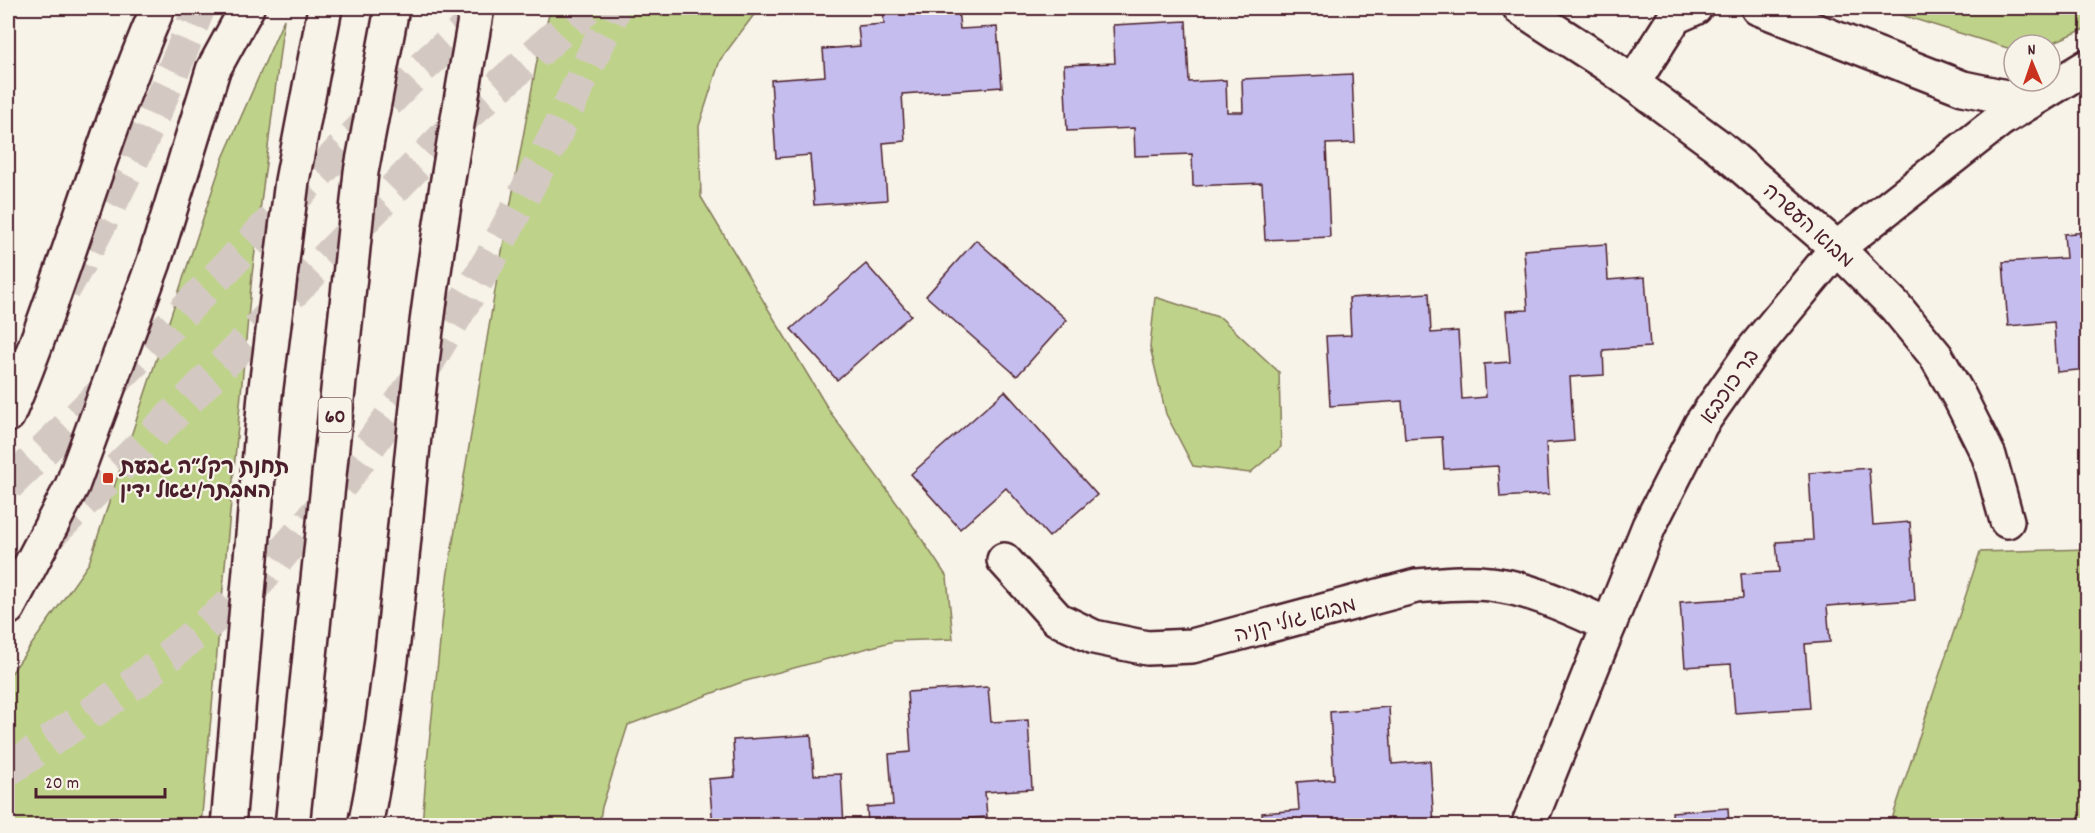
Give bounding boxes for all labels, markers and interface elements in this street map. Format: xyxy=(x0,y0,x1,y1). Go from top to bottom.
north arrow xyxy=(2002,33,2062,93)
text: N xyxy=(2027,39,2036,62)
street label: מבוא העשרה xyxy=(1755,178,1859,277)
street label: בר כוכבא xyxy=(1695,344,1768,431)
road number: 60 xyxy=(318,398,352,432)
place label: תחנת רקל״ה גבעת המבתר/יגאל ידין xyxy=(118,454,289,508)
marker: תחנת רקל״ה גבעת המבתר/יגאל ידין xyxy=(101,471,115,485)
street label: מבוא גולי קניה xyxy=(1232,591,1360,653)
scale bar xyxy=(36,761,165,799)
text: 20 m xyxy=(45,772,79,797)

